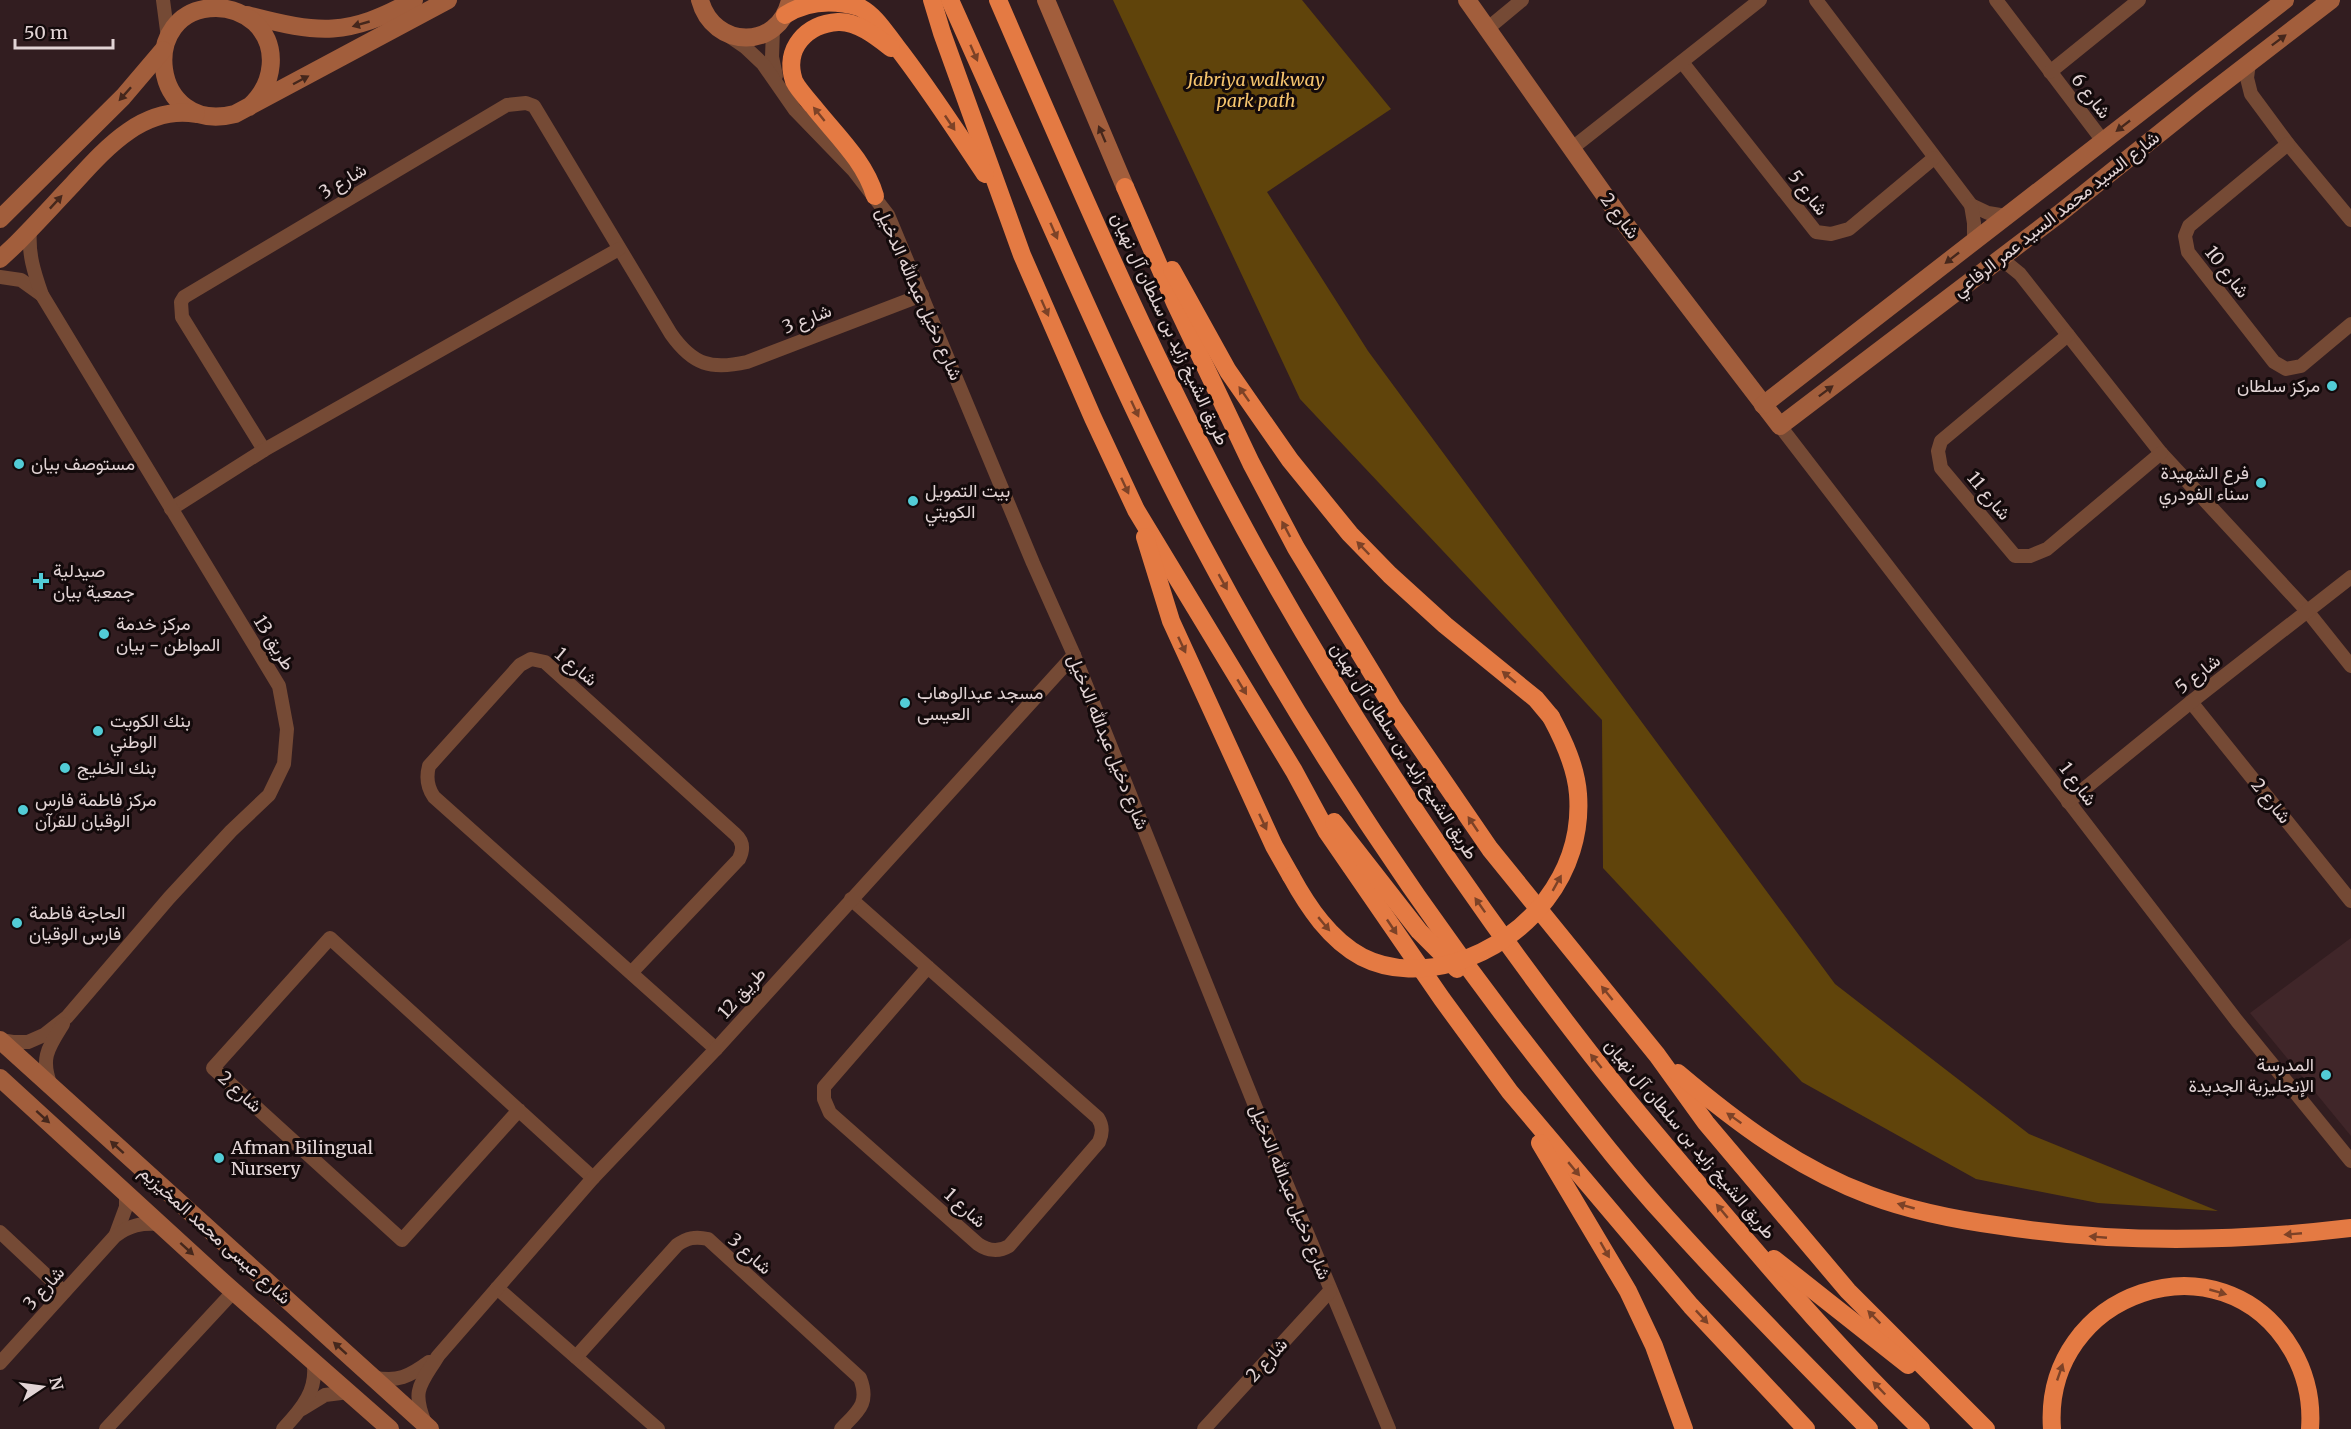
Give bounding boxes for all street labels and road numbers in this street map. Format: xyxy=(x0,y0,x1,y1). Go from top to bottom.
street label: شارع 6 xyxy=(2066,68,2116,124)
street label: شارع السيد محمد السيد عمر الرفاعي xyxy=(1948,126,2166,305)
street label: شارع 3 xyxy=(315,158,371,204)
street label: شارع 5 xyxy=(1783,166,1833,220)
street label: شارع 2 xyxy=(1595,188,1645,244)
street label: شارع دخيل عبدالله الدخيل xyxy=(870,204,968,384)
street label: طريق الشيخ زايد بن سلطان آل نهيان xyxy=(1105,209,1235,449)
street label: شارع 10 xyxy=(2199,241,2255,303)
street label: شارع 3 xyxy=(779,299,835,339)
street label: شارع 11 xyxy=(1962,467,2016,525)
street label: طريق 13 xyxy=(249,611,300,674)
street label: طريق الشيخ زايد بن سلطان آل نهيان xyxy=(1325,638,1483,864)
street label: شارع 1 xyxy=(550,642,602,692)
street label: شارع 5 xyxy=(2171,649,2225,699)
street label: شارع دخيل عبدالله الدخيل xyxy=(1062,651,1154,833)
street label: شارع 1 xyxy=(2054,757,2102,811)
street label: شارع 2 xyxy=(2246,774,2296,828)
street label: طريق 12 xyxy=(713,962,771,1023)
street label: طريق الشيخ زايد بن سلطان آل نهيان xyxy=(1599,1034,1781,1244)
street label: شارع 2 xyxy=(213,1066,267,1118)
street label: شارع دخيل عبدالله الدخيل xyxy=(1244,1101,1336,1283)
street label: شارع عيسى محمد المخيزيم xyxy=(134,1160,296,1310)
street label: شارع 1 xyxy=(939,1183,991,1233)
street label: شارع 3 xyxy=(723,1228,777,1280)
street label: شارع 3 xyxy=(18,1261,70,1315)
street label: شارع 2 xyxy=(1241,1333,1293,1387)

